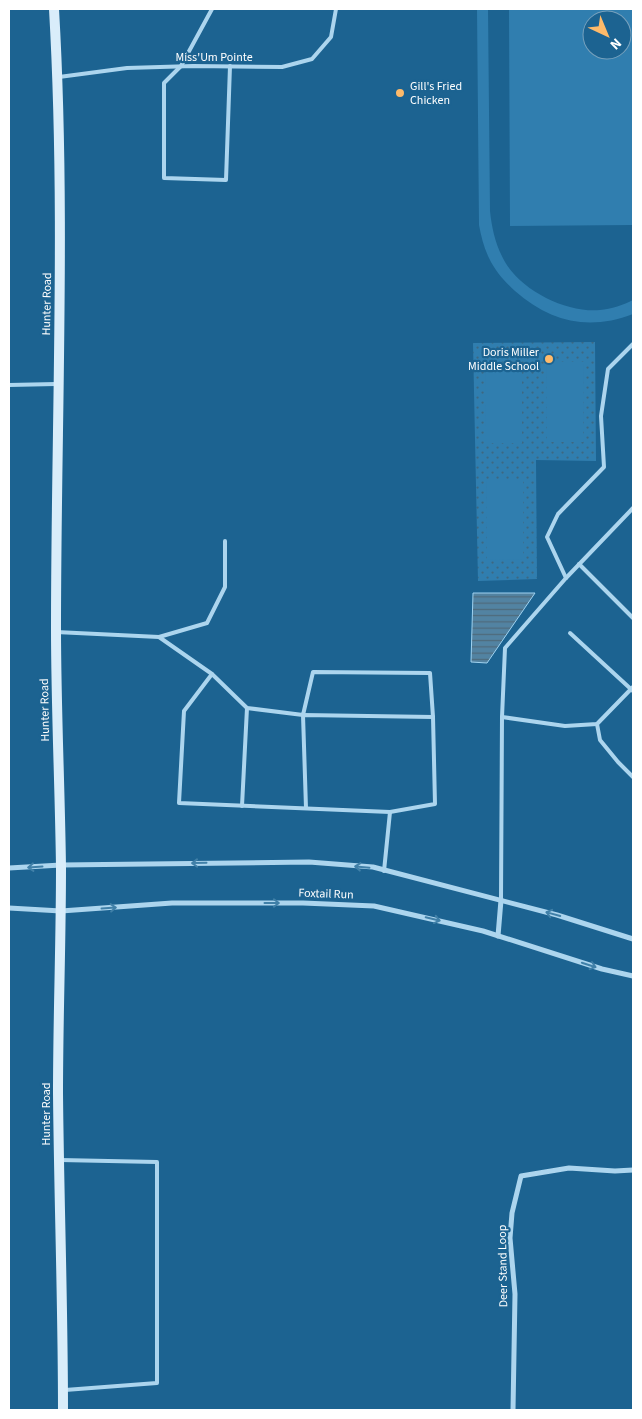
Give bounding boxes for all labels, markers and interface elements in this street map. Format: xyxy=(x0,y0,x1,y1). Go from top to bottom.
north arrow xyxy=(582,10,632,60)
text: N xyxy=(605,33,626,54)
street label: Miss'Um Pointe xyxy=(175,49,253,66)
place label: Gill's Fried Chicken xyxy=(410,78,462,109)
marker: Gill's Fried Chicken xyxy=(394,87,406,99)
street label: Hunter Road xyxy=(38,272,56,336)
place label: Doris Miller Middle School xyxy=(468,344,540,375)
marker: Doris Miller Middle School xyxy=(543,353,555,365)
street label: Hunter Road xyxy=(36,678,54,742)
one-way arrow xyxy=(192,858,208,868)
one-way arrow xyxy=(27,862,43,871)
one-way arrow xyxy=(354,862,370,871)
street label: Foxtail Run xyxy=(298,885,354,903)
one-way arrow xyxy=(264,898,280,908)
one-way arrow xyxy=(101,903,117,912)
one-way arrow xyxy=(546,909,562,918)
one-way arrow xyxy=(424,915,440,924)
one-way arrow xyxy=(580,961,596,970)
street label: Hunter Road xyxy=(38,1082,55,1146)
street label: Deer Stand Loop xyxy=(494,1224,512,1308)

